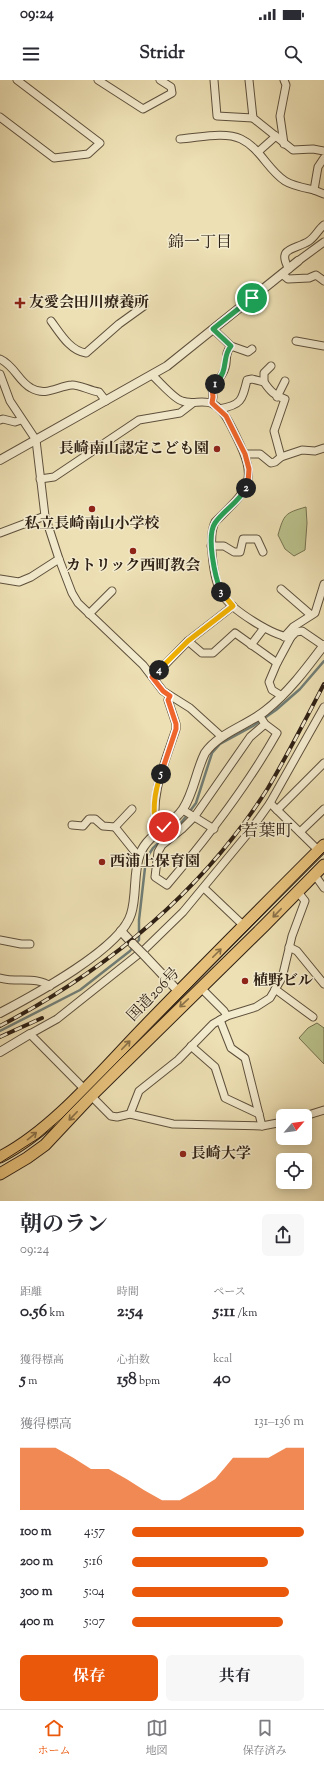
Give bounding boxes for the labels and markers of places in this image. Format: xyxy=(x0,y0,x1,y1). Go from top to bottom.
pin xyxy=(235,281,269,315)
place label: 友愛会田川療養所 xyxy=(29,293,149,314)
marker: 友愛会田川療養所 xyxy=(14,297,26,309)
pin: 1 xyxy=(205,374,225,394)
place label: 長崎南山認定こども園 xyxy=(59,439,209,460)
marker: 長崎南山認定こども園 xyxy=(212,444,222,454)
pin: 2 xyxy=(236,478,256,498)
marker: 私立長崎南山小学校 xyxy=(87,504,97,514)
place label: 私立長崎南山小学校 xyxy=(24,514,160,535)
marker: カトリック西町教会 xyxy=(128,546,138,556)
place label: カトリック西町教会 xyxy=(66,556,200,577)
pin: 3 xyxy=(211,582,231,602)
pin: 4 xyxy=(149,660,169,680)
pin: 5 xyxy=(151,764,171,784)
pin xyxy=(147,810,181,844)
place label: 西浦上保育園 xyxy=(110,852,200,873)
marker: 西浦上保育園 xyxy=(97,857,107,867)
place label: 植野ビル xyxy=(253,971,313,992)
marker: 植野ビル xyxy=(240,976,250,986)
place label: 長崎大学 xyxy=(191,1144,251,1165)
marker: 長崎大学 xyxy=(178,1149,188,1159)

